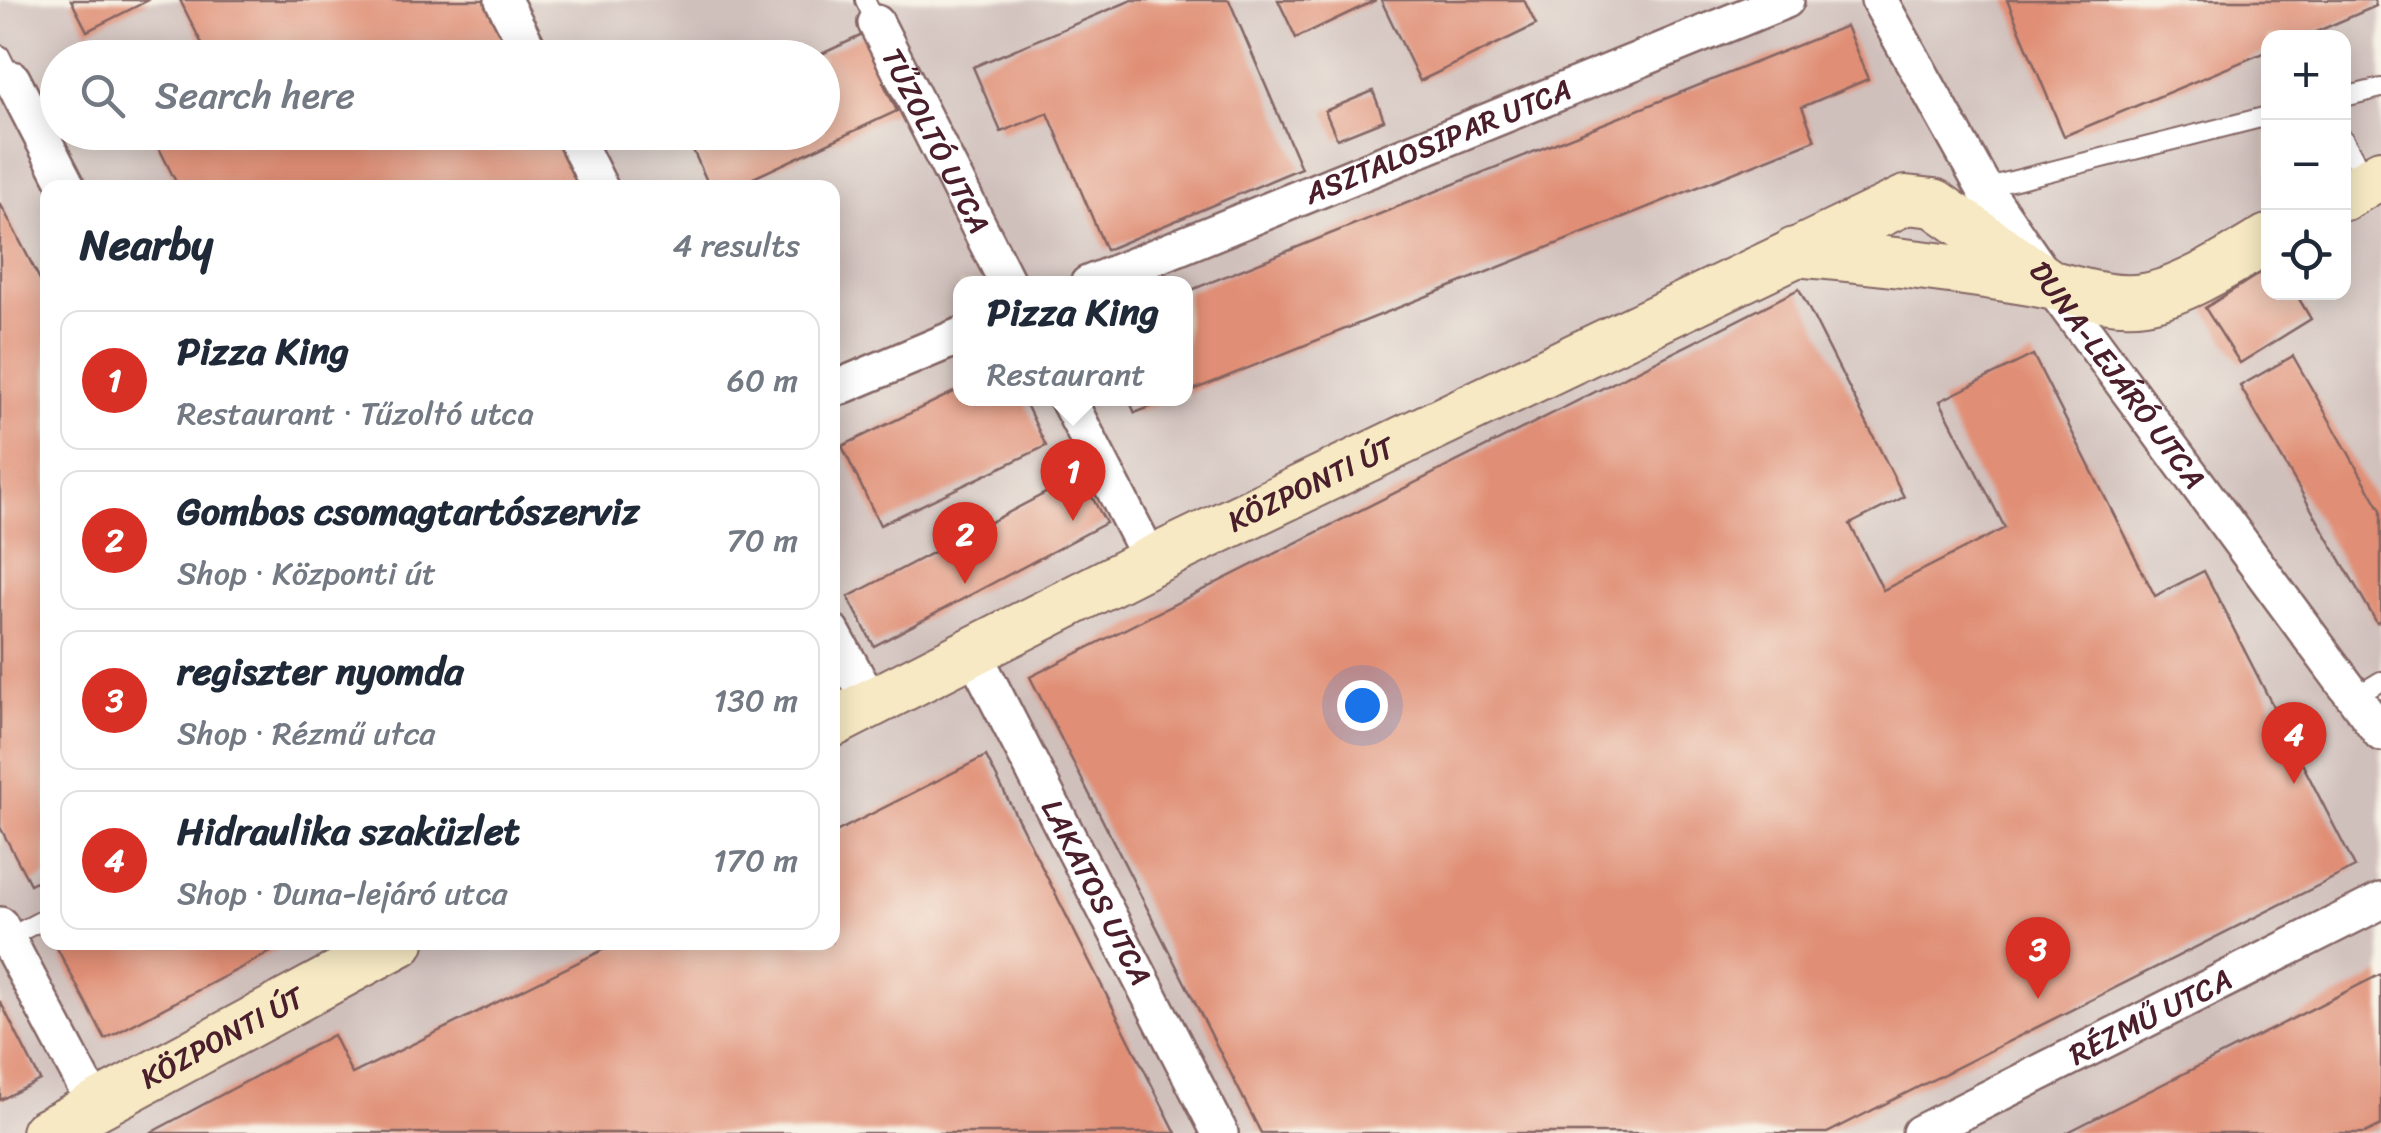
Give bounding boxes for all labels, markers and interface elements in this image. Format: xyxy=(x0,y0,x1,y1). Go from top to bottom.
map controls xyxy=(2261,30,2351,300)
button: + xyxy=(2261,30,2351,120)
street label: TŰZOLTÓ UTCA xyxy=(866,38,1005,243)
search box xyxy=(40,40,840,150)
text: Search here xyxy=(155,62,355,129)
street label: ASZTALOSIPAR UTCA xyxy=(1295,63,1580,221)
icon: search xyxy=(75,68,130,123)
button: − xyxy=(2261,120,2351,210)
text: Nearby xyxy=(80,208,213,282)
button: locate xyxy=(2261,210,2351,300)
text: 4 results xyxy=(672,217,800,274)
street label: DUNA-LEJÁRÓ UTCA xyxy=(2014,249,2220,501)
popup xyxy=(953,276,1193,406)
text: Pizza King xyxy=(987,279,1159,346)
text: Pizza King xyxy=(177,318,349,385)
text: Restaurant xyxy=(987,346,1145,403)
text: 1 xyxy=(108,352,121,409)
text: 60 m xyxy=(727,352,798,409)
text: Restaurant · Tűzoltó utca xyxy=(177,385,534,442)
street label: KÖZPONTI ÚT xyxy=(1218,420,1406,548)
pin: 1 xyxy=(1040,438,1106,521)
text: Gombos csomagtartószerviz xyxy=(177,478,640,545)
pin: 2 xyxy=(932,502,998,584)
text: 2 xyxy=(105,512,124,569)
text: 70 m xyxy=(727,512,798,569)
text: Shop · Központi út xyxy=(177,545,436,602)
text: regiszter nyomda xyxy=(177,638,464,705)
text: 3 xyxy=(106,672,123,729)
text: 130 m xyxy=(714,672,798,729)
your location xyxy=(1337,680,1388,731)
pin: 4 xyxy=(2262,702,2326,784)
text: Shop · Rézmű utca xyxy=(177,705,435,762)
street label: LAKATOS UTCA xyxy=(1026,789,1167,995)
text: Hidraulika szaküzlet xyxy=(177,798,520,865)
text: 4 xyxy=(104,832,125,889)
text: 170 m xyxy=(713,832,798,889)
text: Shop · Duna-lejáró utca xyxy=(177,865,508,922)
pin: 3 xyxy=(2006,916,2070,999)
street label: RÉZMŰ UTCA xyxy=(2059,953,2242,1081)
street label: KÖZPONTI ÚT xyxy=(130,970,316,1105)

